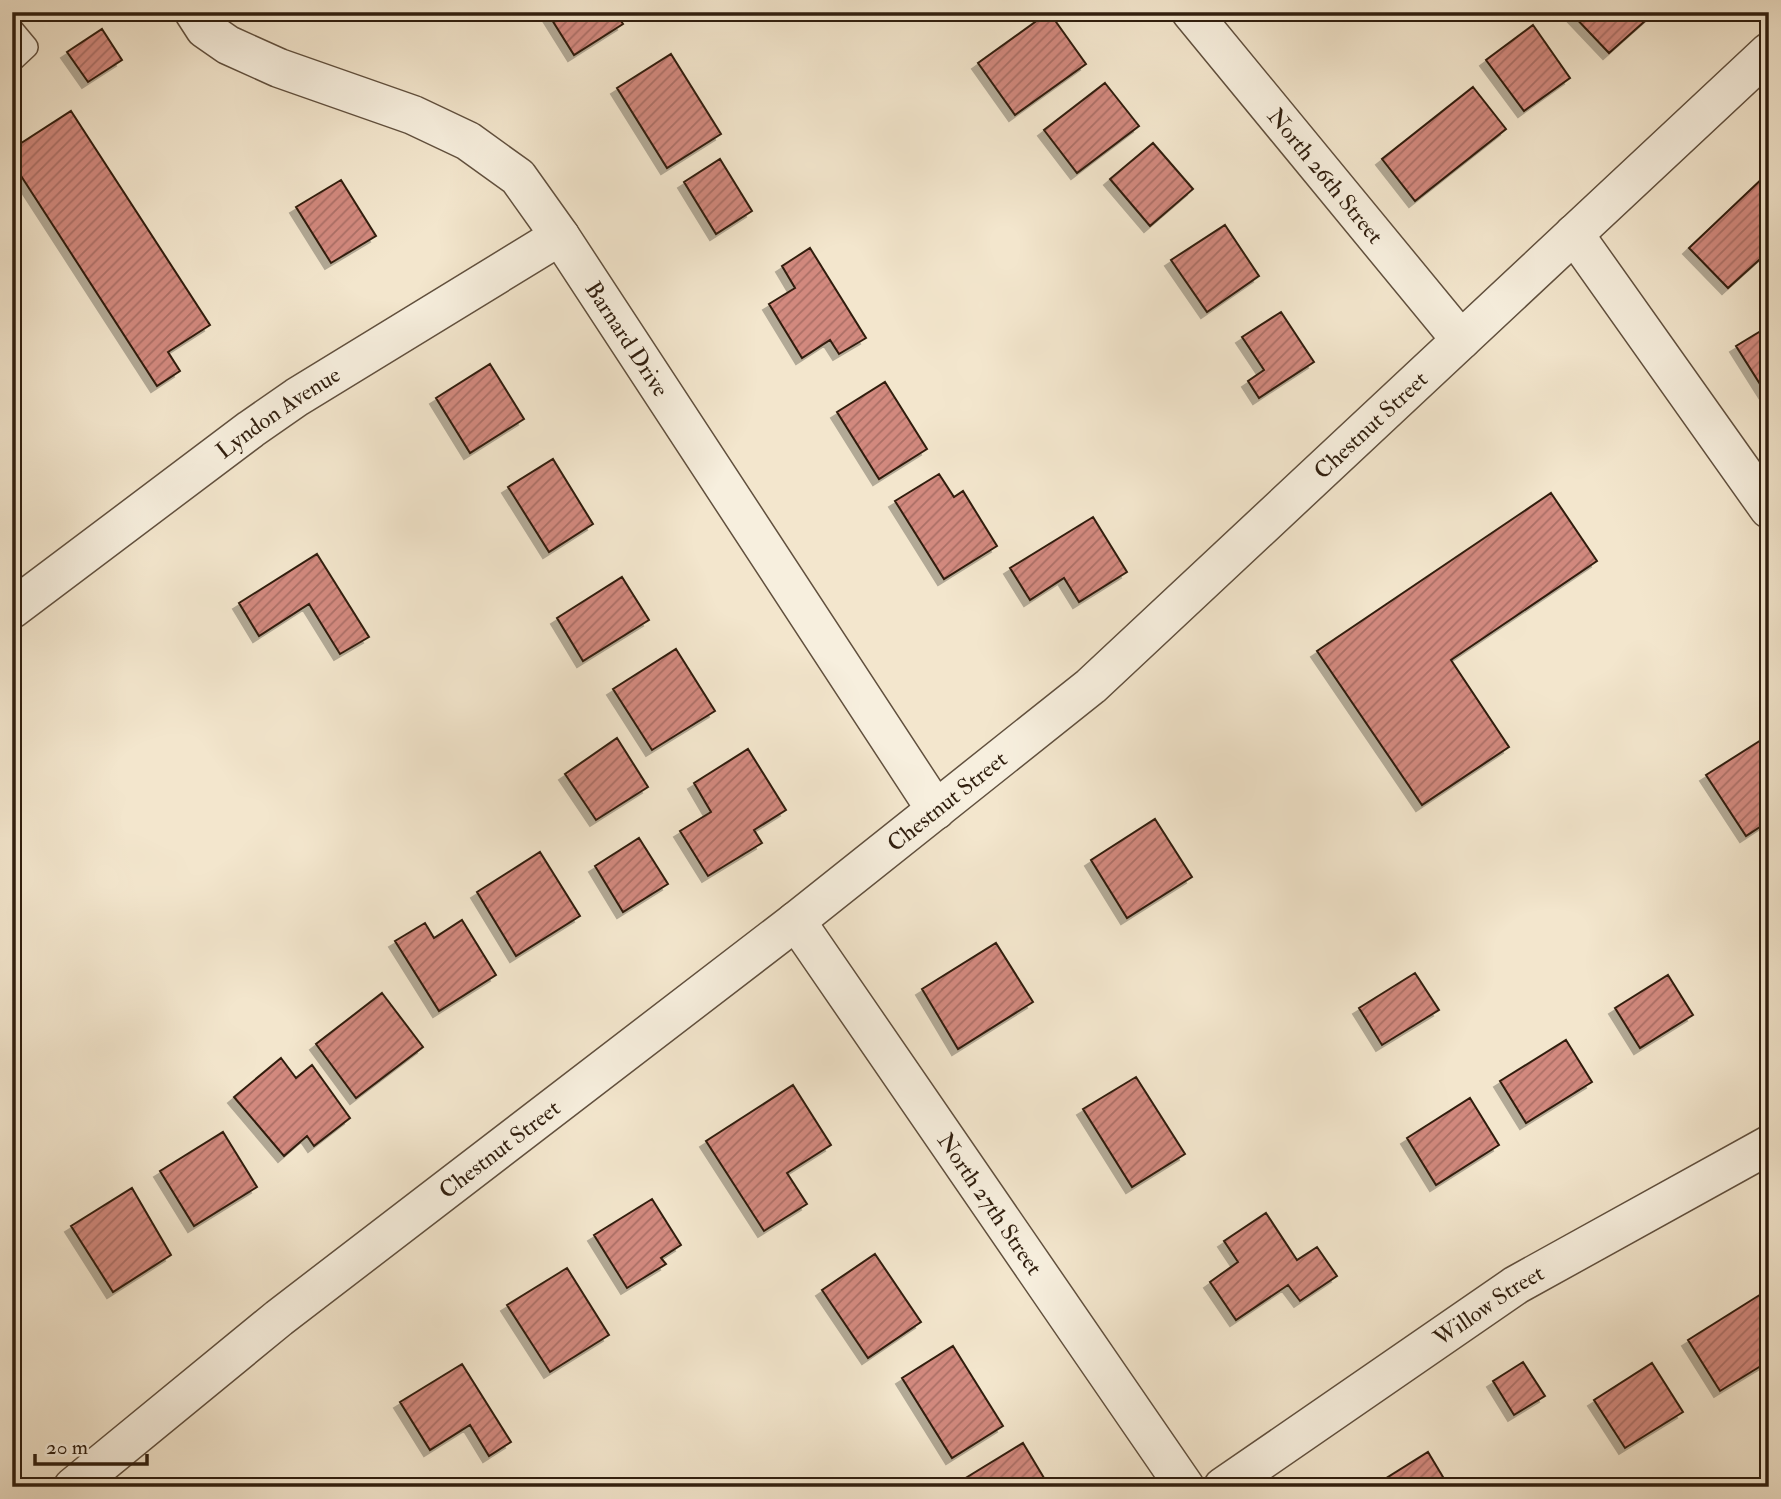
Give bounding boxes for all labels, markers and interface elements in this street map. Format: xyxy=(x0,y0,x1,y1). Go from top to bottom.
street label: North 26th Street xyxy=(1261,102,1390,250)
street label: Barnard Drive xyxy=(579,276,675,402)
street label: Lyndon Avenue xyxy=(210,360,346,465)
street label: Chestnut Street xyxy=(1308,365,1434,485)
street label: Chestnut Street xyxy=(881,745,1013,858)
street label: Chestnut Street xyxy=(433,1094,566,1205)
street label: North 27th Street xyxy=(931,1127,1049,1281)
street label: Willow Street xyxy=(1427,1258,1549,1353)
scale bar xyxy=(35,1422,147,1466)
text: 20 m xyxy=(46,1434,88,1461)

